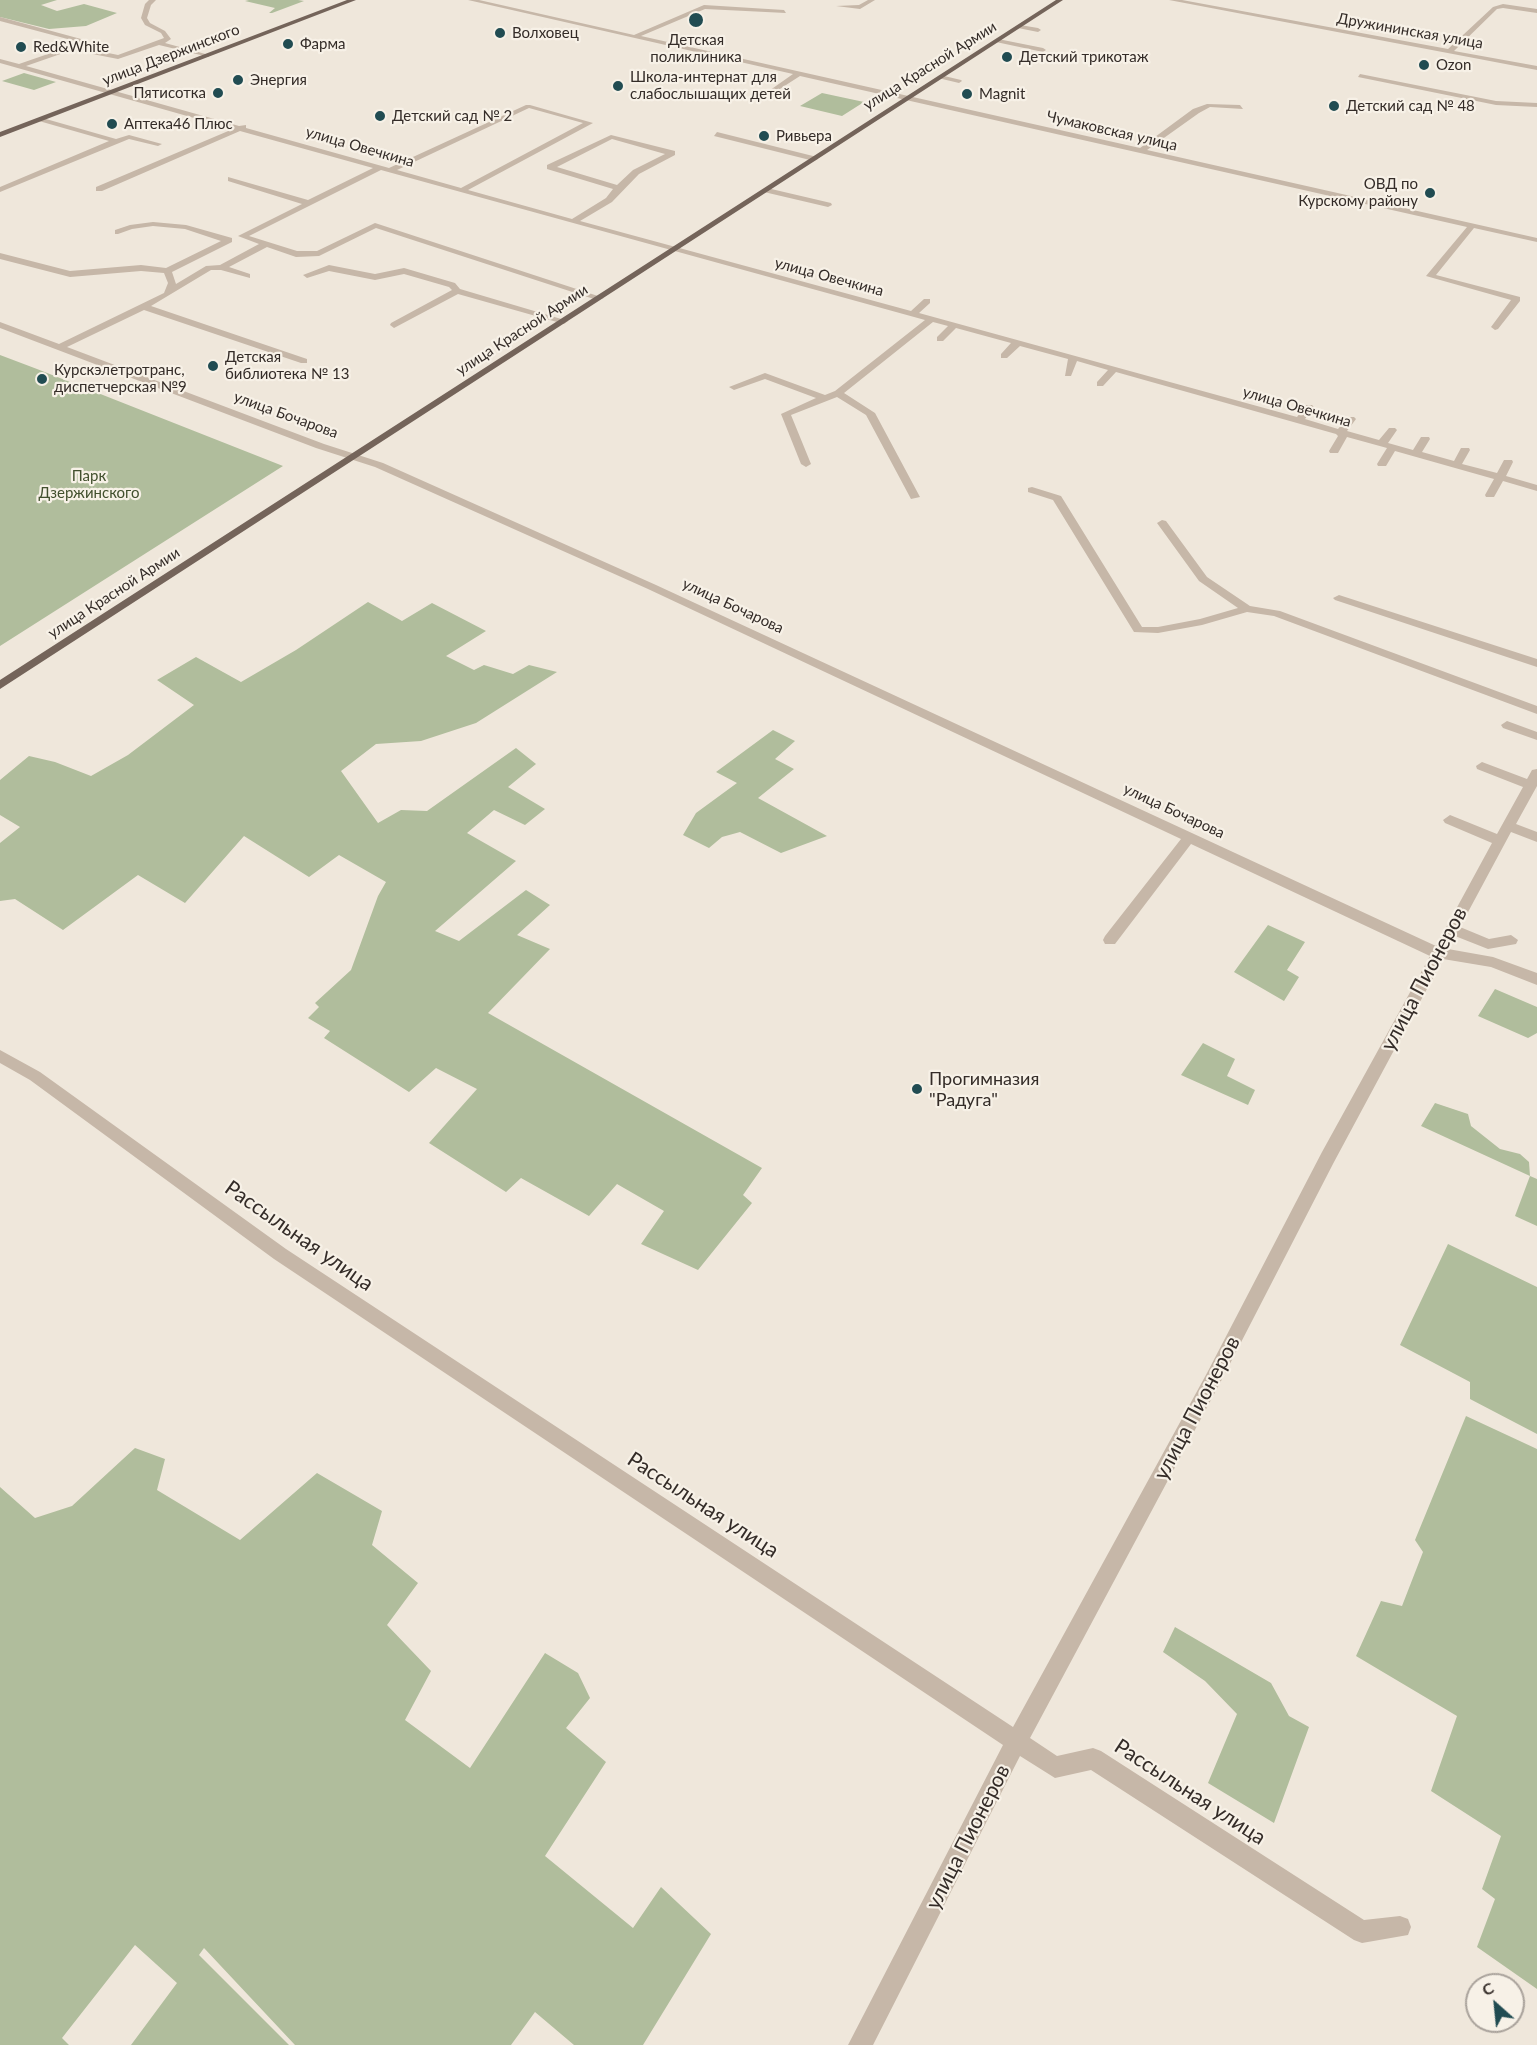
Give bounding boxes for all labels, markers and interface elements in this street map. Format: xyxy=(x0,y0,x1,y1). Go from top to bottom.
street label: Дружининская улица xyxy=(1335,9,1485,53)
marker: Детская поликлиника xyxy=(687,11,705,29)
street label: улица Красной Армии xyxy=(860,18,1000,114)
street label: улица Дзержинского xyxy=(100,20,242,90)
place label: Волховец xyxy=(512,24,579,42)
marker: Волховец xyxy=(493,26,507,40)
place label: Детская поликлиника xyxy=(650,31,742,66)
place label: Фарма xyxy=(300,35,345,53)
marker: Фарма xyxy=(281,37,295,51)
place label: Red&White xyxy=(33,38,109,56)
marker: Red&White xyxy=(14,40,28,54)
place label: Детский трикотаж xyxy=(1019,48,1149,66)
marker: Детский трикотаж xyxy=(1000,50,1014,64)
place label: Ozon xyxy=(1436,56,1471,74)
marker: Ozon xyxy=(1417,58,1431,72)
place label: Школа-интернат для слабослышащих детей xyxy=(630,68,791,103)
place label: Энергия xyxy=(250,71,307,89)
marker: Энергия xyxy=(231,73,245,87)
marker: Школа-интернат для слабослышащих детей xyxy=(611,79,625,93)
place label: Пятисотка xyxy=(134,84,206,102)
place label: Magnit xyxy=(979,85,1025,103)
marker: Пятисотка xyxy=(211,86,225,100)
marker: Magnit xyxy=(960,87,974,101)
place label: Детский сад № 48 xyxy=(1346,97,1475,115)
marker: Детский сад № 48 xyxy=(1327,99,1341,113)
place label: Детский сад № 2 xyxy=(392,107,512,125)
street label: Чумаковская улица xyxy=(1045,107,1179,155)
marker: Детский сад № 2 xyxy=(373,109,387,123)
place label: Аптека46 Плюс xyxy=(124,115,233,133)
marker: Аптека46 Плюс xyxy=(105,117,119,131)
street label: улица Овечкина xyxy=(304,123,416,171)
place label: Ривьера xyxy=(776,127,832,145)
marker: Ривьера xyxy=(757,129,771,143)
place label: ОВД по Курскому району xyxy=(1298,175,1418,210)
marker: ОВД по Курскому району xyxy=(1423,186,1437,200)
street label: улица Овечкина xyxy=(773,254,885,300)
street label: улица Красной Армии xyxy=(453,281,591,379)
place label: Детская библиотека № 13 xyxy=(225,348,349,383)
marker: Детская библиотека № 13 xyxy=(206,359,220,373)
place label: Курскэлетротранс, диспетчерская №9 xyxy=(54,361,187,396)
marker: Курскэлетротранс, диспетчерская №9 xyxy=(35,372,49,386)
street label: улица Овечкина xyxy=(1241,383,1353,431)
street label: улица Бочарова xyxy=(231,388,341,442)
park label: Парк Дзержинского xyxy=(39,467,139,502)
street label: улица Красной Армии xyxy=(45,544,183,642)
street label: улица Бочарова xyxy=(680,575,786,637)
street label: улица Бочарова xyxy=(1121,780,1227,842)
street label: улица Пионеров xyxy=(1376,903,1472,1055)
place label: Прогимназия "Радуга" xyxy=(929,1068,1039,1110)
marker: Прогимназия "Радуга" xyxy=(910,1082,924,1096)
street label: Рассыльная улица xyxy=(220,1175,378,1297)
street label: улица Пионеров xyxy=(1149,1332,1245,1484)
street label: Рассыльная улица xyxy=(623,1447,783,1563)
street label: Рассыльная улица xyxy=(1110,1734,1270,1850)
street label: улица Пионеров xyxy=(921,1760,1015,1914)
north arrow xyxy=(1465,1973,1525,2033)
text: С xyxy=(1478,1977,1497,1999)

